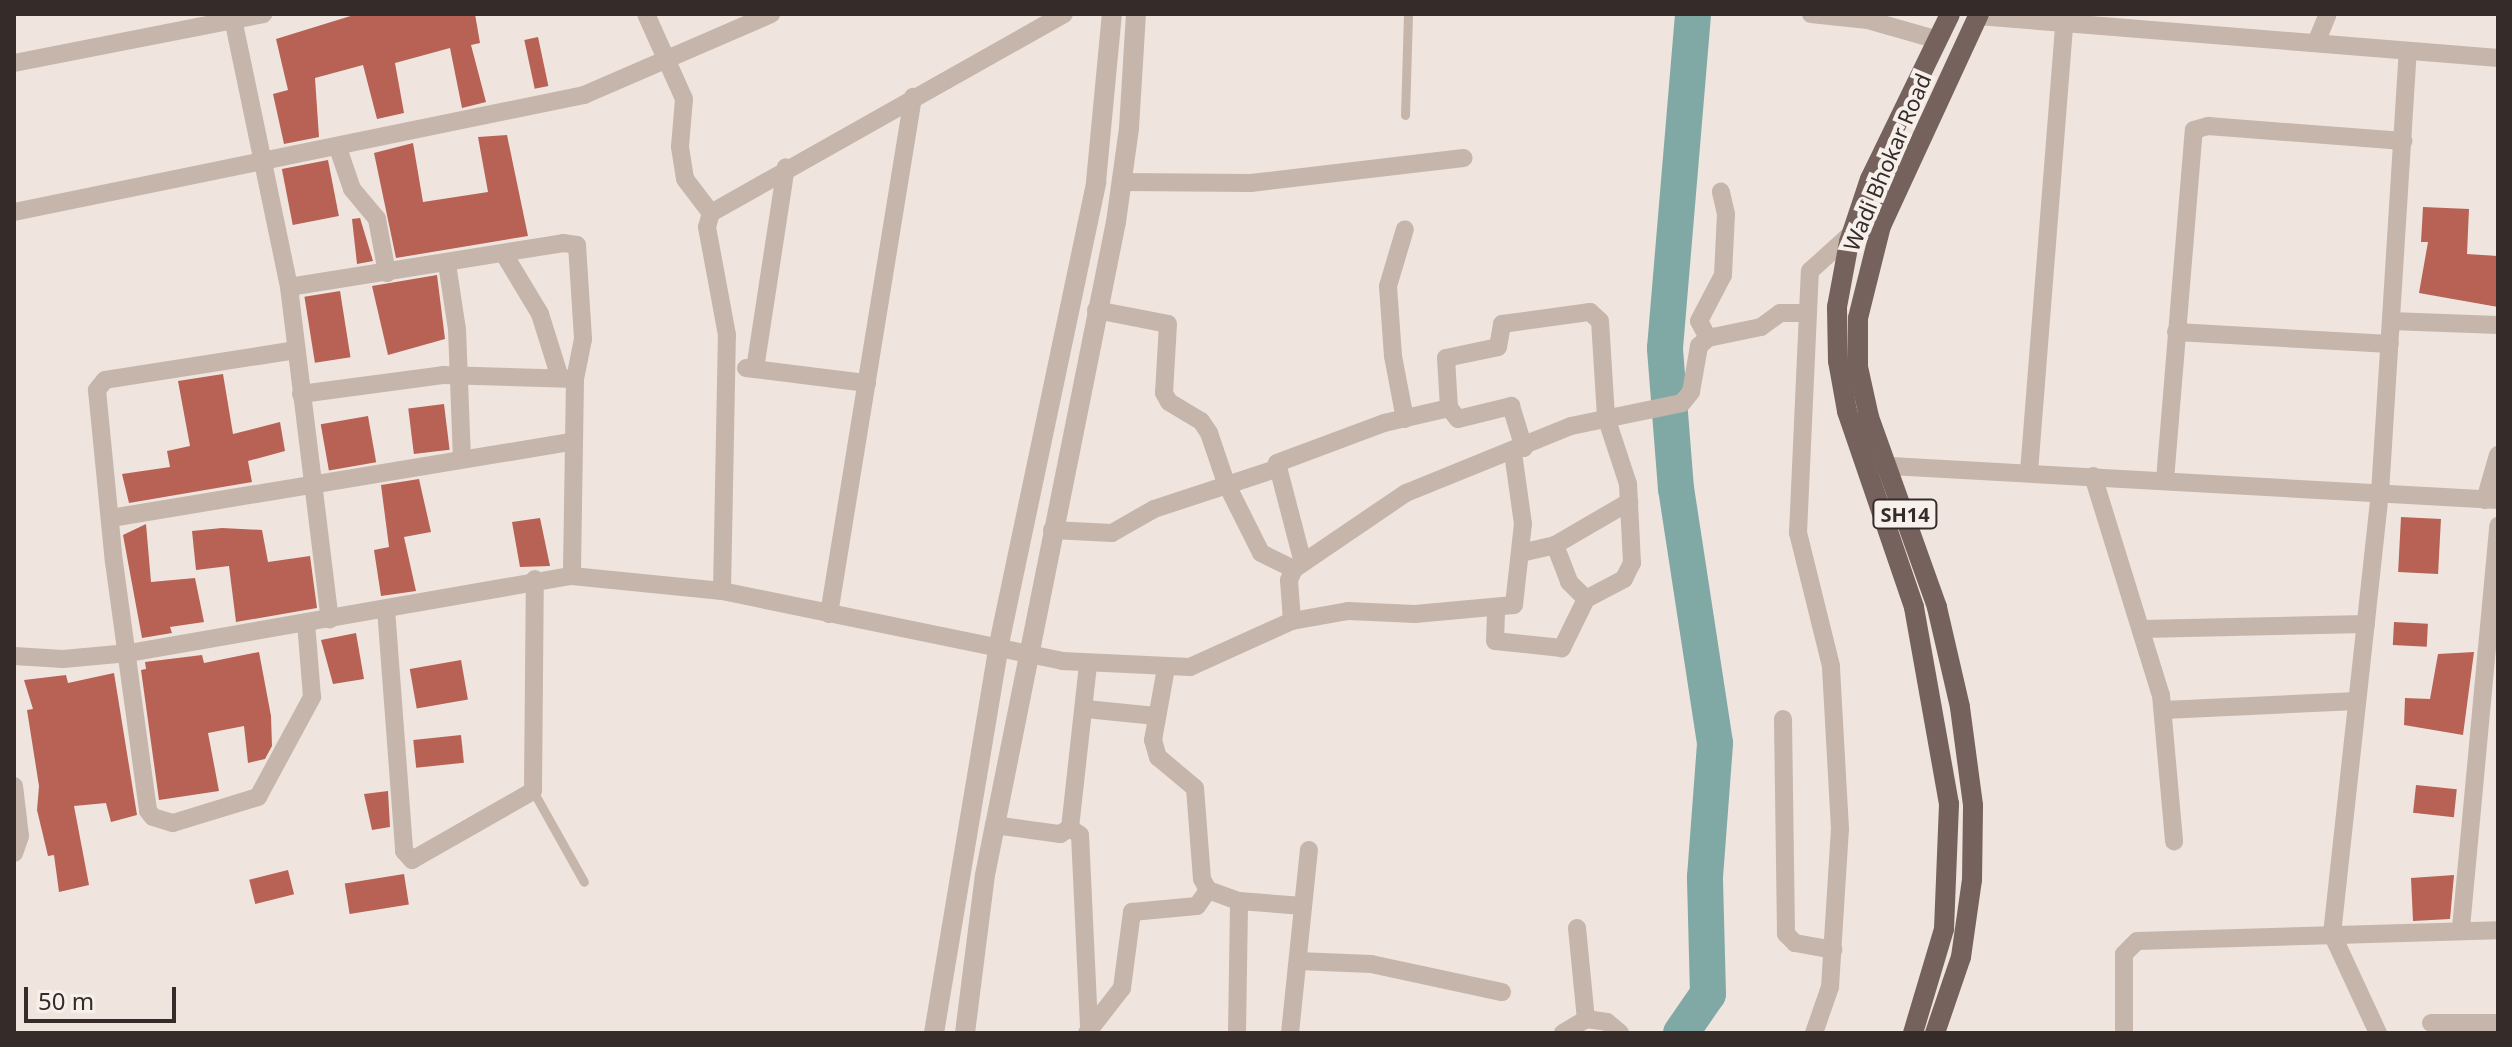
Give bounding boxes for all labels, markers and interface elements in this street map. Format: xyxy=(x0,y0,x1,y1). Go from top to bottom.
street label: Wadi Bhokar Road xyxy=(1838,69,1936,255)
road number: SH14 xyxy=(1871,498,1939,530)
scale bar xyxy=(28,971,180,1021)
text: 50 m xyxy=(38,984,94,1017)

